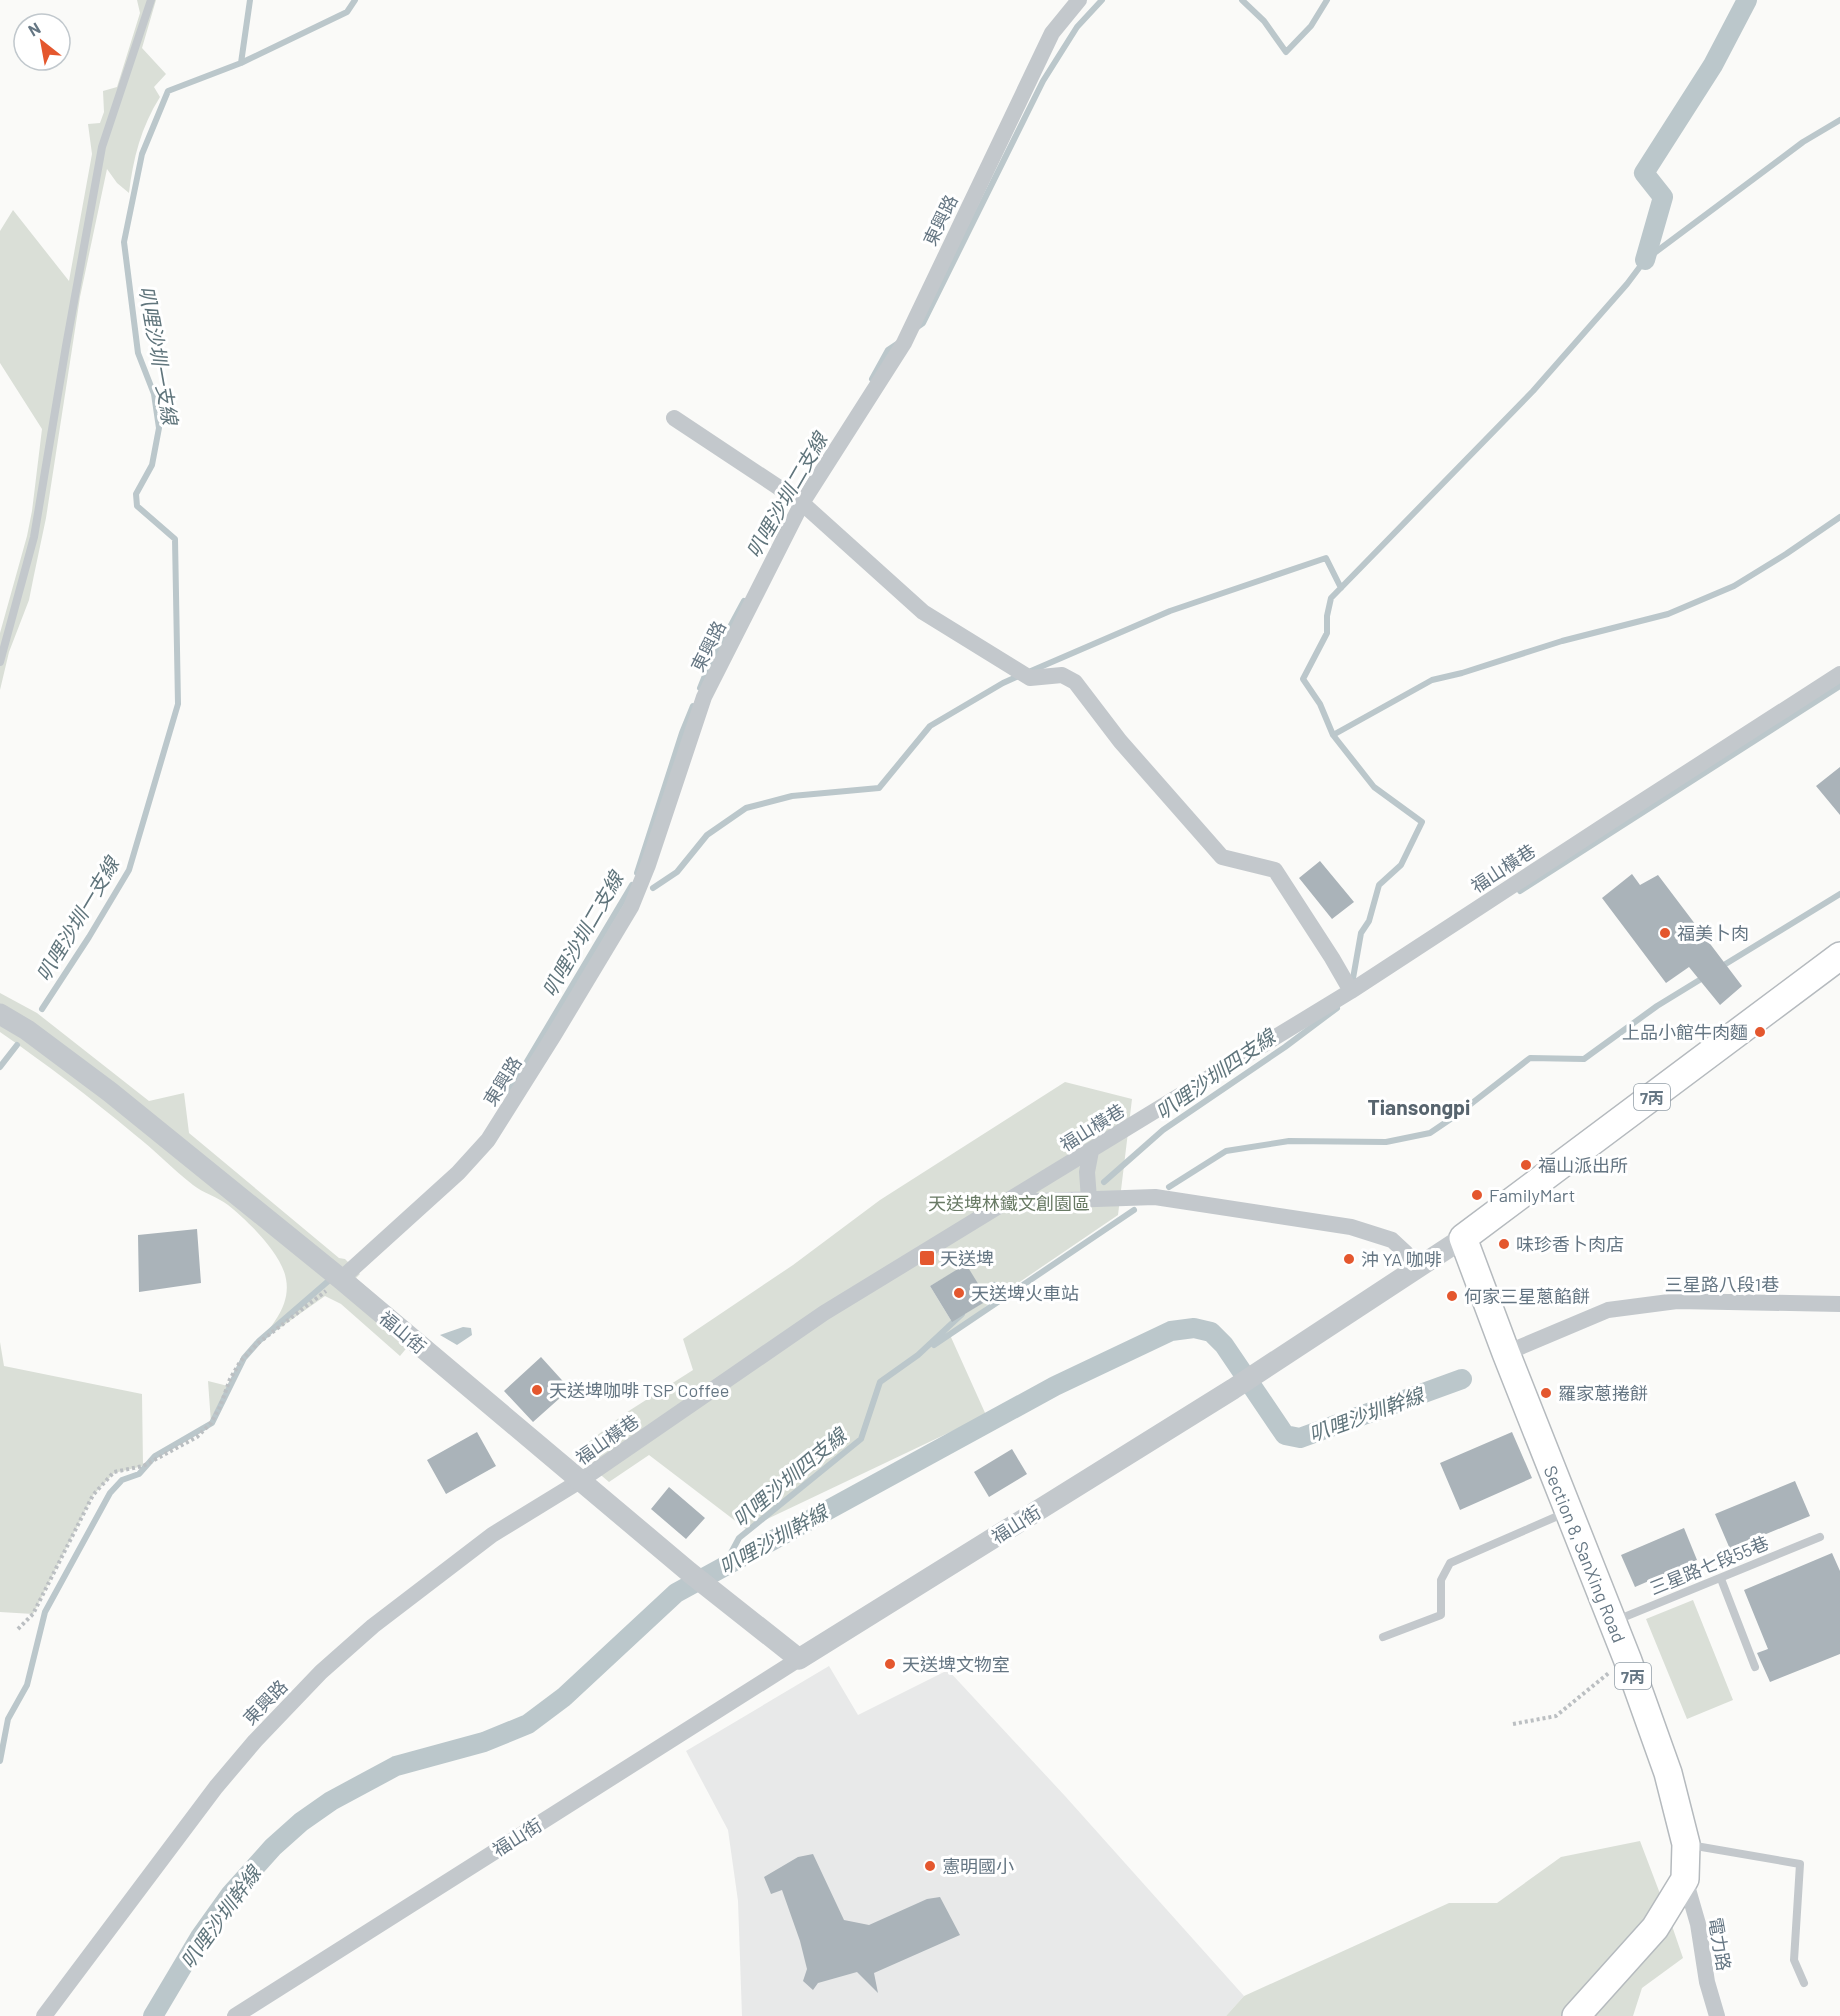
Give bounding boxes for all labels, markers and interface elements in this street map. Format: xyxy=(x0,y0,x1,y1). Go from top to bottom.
north arrow xyxy=(12,12,72,72)
text: N xyxy=(25,18,43,40)
street label: 東興路 xyxy=(918,191,962,249)
water label: 叭哩沙圳一支線 xyxy=(135,284,183,428)
water label: 叭哩沙圳二支線 xyxy=(741,427,832,562)
street label: 東興路 xyxy=(686,617,730,675)
street label: 福山橫巷 xyxy=(1467,839,1539,897)
water label: 叭哩沙圳一支線 xyxy=(31,851,124,985)
water label: 叭哩沙圳二支線 xyxy=(537,866,628,1001)
place label: 福美卜肉 xyxy=(1677,922,1749,944)
marker: 福美卜肉 xyxy=(1658,926,1672,940)
place label: 上品小館牛肉麵 xyxy=(1622,1021,1748,1043)
water label: 叭哩沙圳四支線 xyxy=(1151,1023,1281,1124)
marker: 上品小館牛肉麵 xyxy=(1753,1025,1767,1039)
street label: 東興路 xyxy=(478,1052,526,1110)
road number: 7丙 xyxy=(1634,1084,1670,1110)
district label: Tiansongpi xyxy=(1368,1094,1470,1119)
street label: 福山橫巷 xyxy=(1056,1099,1128,1155)
place label: 福山派出所 xyxy=(1538,1154,1628,1176)
marker: 福山派出所 xyxy=(1519,1158,1533,1172)
place label: FamilyMart xyxy=(1489,1184,1575,1206)
marker: FamilyMart xyxy=(1470,1188,1484,1202)
park label: 天送埤林鐵文創園區 xyxy=(928,1192,1090,1214)
place label: 味珍香卜肉店 xyxy=(1516,1233,1624,1255)
marker: 味珍香卜肉店 xyxy=(1497,1237,1511,1251)
place label: 天送埤 xyxy=(940,1247,994,1269)
place label: 沖 YA 咖啡 xyxy=(1361,1248,1442,1270)
marker: 天送埤 xyxy=(918,1249,936,1267)
marker: 沖 YA 咖啡 xyxy=(1342,1252,1356,1266)
street label: 三星路八段1巷 xyxy=(1665,1273,1779,1295)
place label: 天送埤火車站 xyxy=(971,1282,1079,1304)
place label: 何家三星蔥餡餅 xyxy=(1464,1285,1590,1307)
marker: 天送埤火車站 xyxy=(952,1286,966,1300)
marker: 何家三星蔥餡餅 xyxy=(1445,1289,1459,1303)
street label: 福山街 xyxy=(375,1306,431,1358)
place label: 天送埤咖啡 TSP Coffee xyxy=(549,1379,729,1401)
water label: 叭哩沙圳幹線 xyxy=(1306,1382,1428,1446)
place label: 羅家蔥捲餅 xyxy=(1558,1382,1648,1404)
marker: 天送埤咖啡 TSP Coffee xyxy=(530,1383,544,1397)
marker: 羅家蔥捲餅 xyxy=(1539,1386,1553,1400)
street label: 福山橫巷 xyxy=(571,1409,643,1469)
water label: 叭哩沙圳四支線 xyxy=(728,1422,852,1531)
street label: Section 8, SanXing Road xyxy=(1539,1462,1631,1646)
water label: 叭哩沙圳幹線 xyxy=(715,1498,833,1579)
street label: 福山街 xyxy=(987,1500,1045,1548)
street label: 三星路七段55巷 xyxy=(1646,1531,1772,1599)
place label: 天送埤文物室 xyxy=(902,1653,1010,1675)
marker: 天送埤文物室 xyxy=(883,1657,897,1671)
road number: 7丙 xyxy=(1615,1663,1651,1689)
street label: 東興路 xyxy=(238,1675,292,1729)
street label: 福山街 xyxy=(488,1813,546,1861)
place label: 憲明國小 xyxy=(942,1855,1014,1877)
marker: 憲明國小 xyxy=(923,1859,937,1873)
water label: 叭哩沙圳幹線 xyxy=(175,1860,266,1973)
street label: 電力路 xyxy=(1704,1916,1736,1972)

